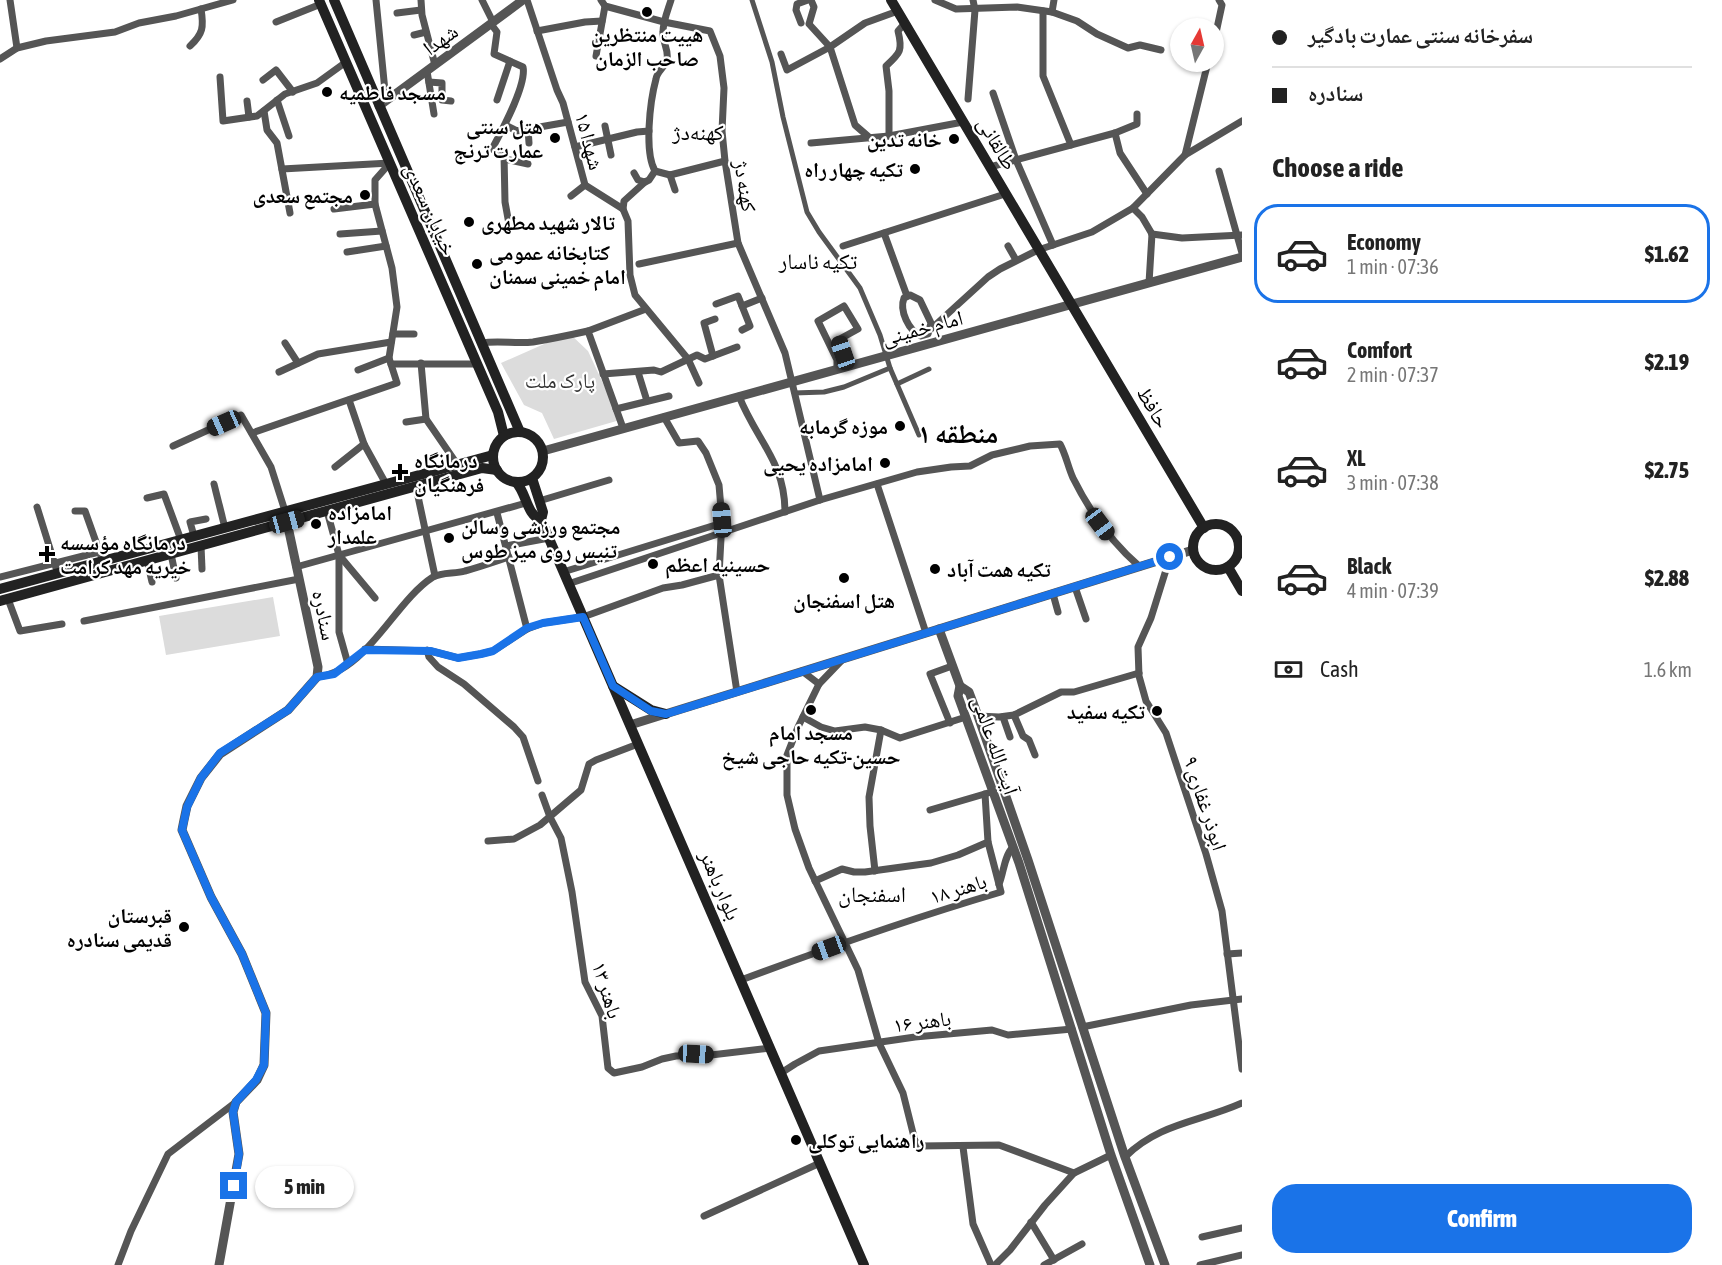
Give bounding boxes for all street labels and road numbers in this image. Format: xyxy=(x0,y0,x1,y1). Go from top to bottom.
street label: شهدا xyxy=(418,18,463,60)
street label: شهدا ۱۵ xyxy=(570,110,609,173)
street label: طالقانی xyxy=(972,112,1023,175)
street label: کهنه دژ xyxy=(729,157,762,214)
street label: خیابان سعدی xyxy=(399,159,462,259)
street label: امام خمینی xyxy=(879,305,966,352)
street label: حافظ xyxy=(1132,382,1176,432)
street label: سنادره xyxy=(308,588,342,642)
street label: آیت الله عالمی xyxy=(966,693,1024,799)
street label: ابوذر غفاری ۹ xyxy=(1179,753,1233,853)
street label: بلوار باهنر xyxy=(695,846,746,924)
street label: باهنر ۱۸ xyxy=(927,868,989,909)
street label: باهنر ۱۳ xyxy=(587,959,628,1021)
street label: باهنر ۱۶ xyxy=(892,1006,952,1037)

